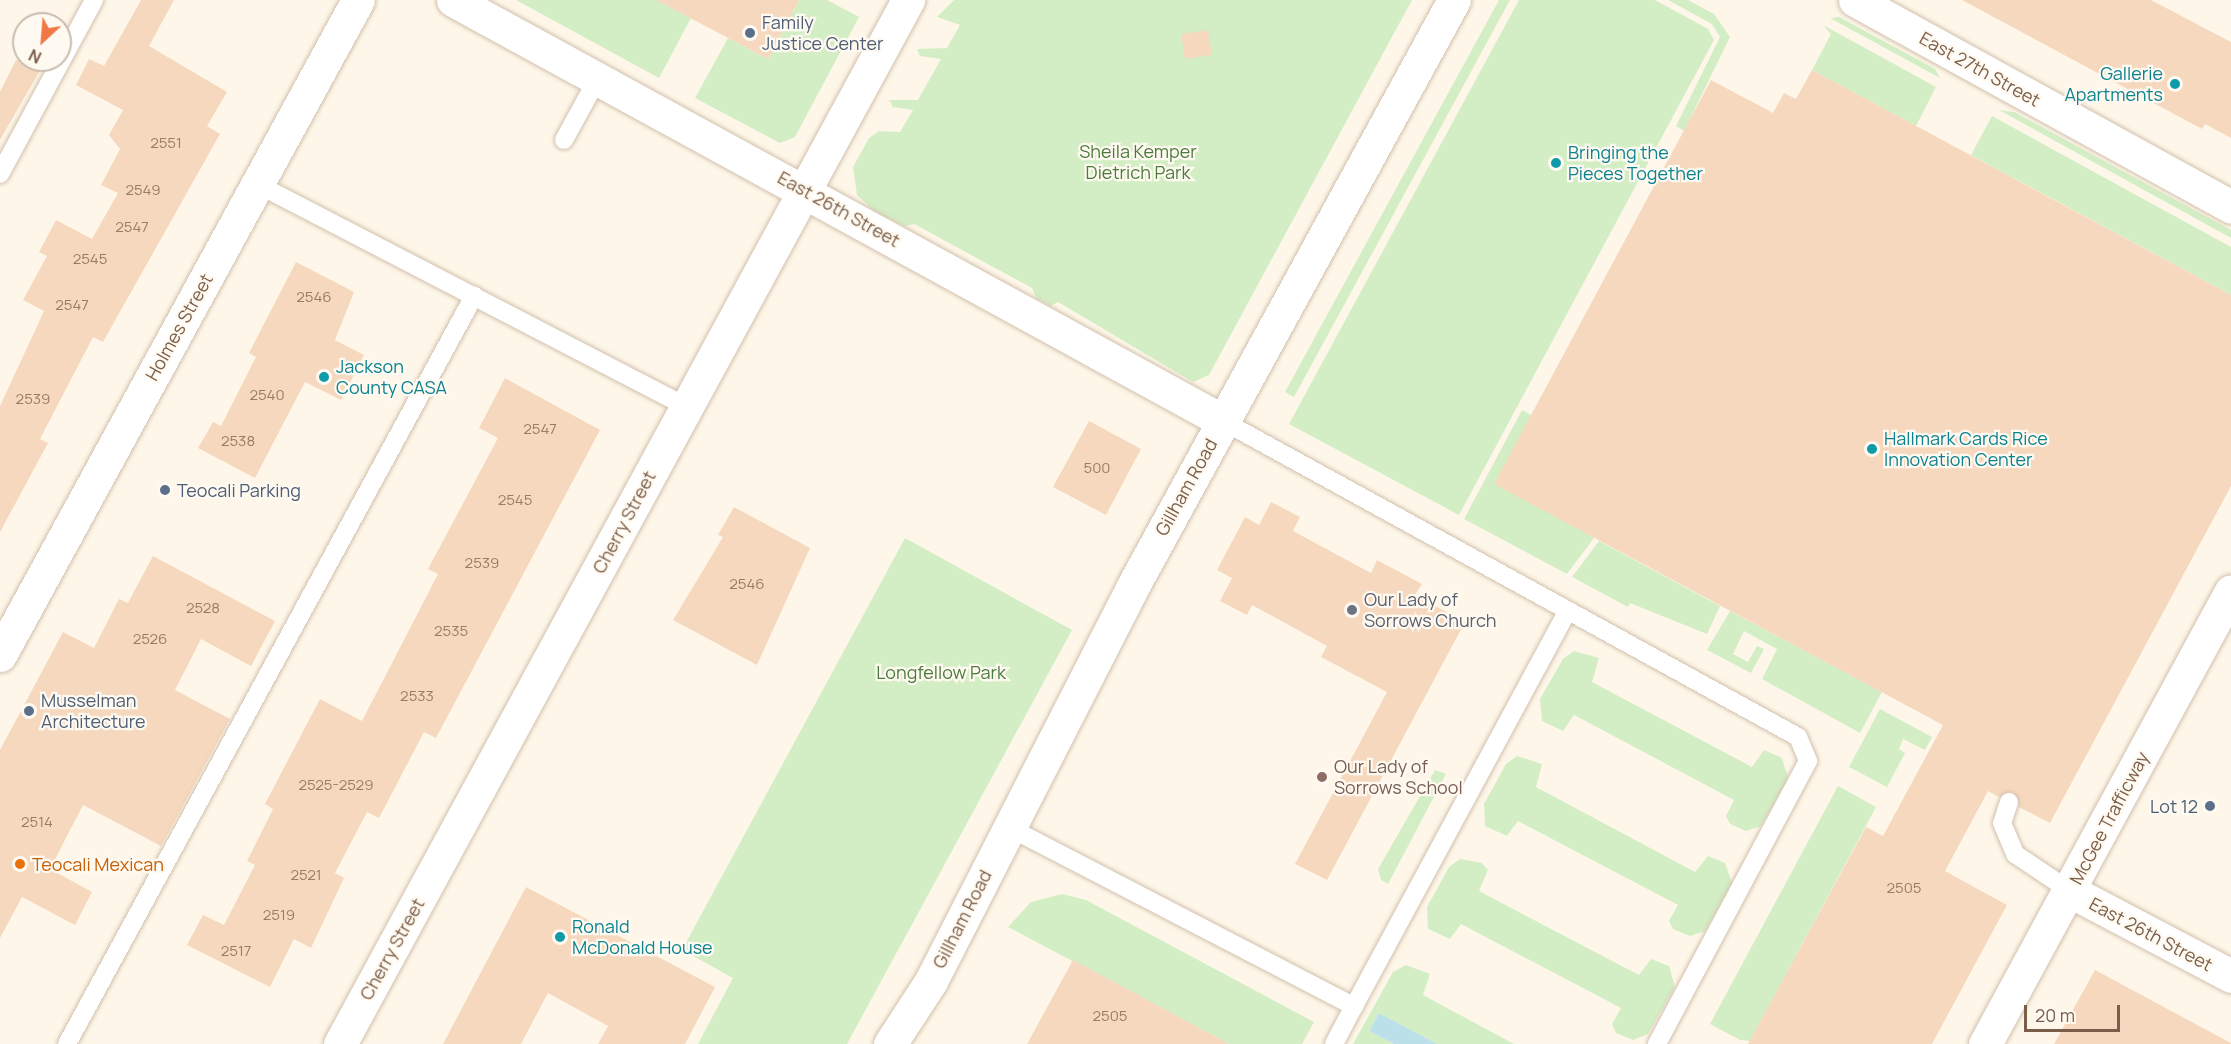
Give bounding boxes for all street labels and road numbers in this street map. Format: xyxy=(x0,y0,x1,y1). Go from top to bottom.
street label: East 27th Street xyxy=(1916,27,2044,111)
street label: East 26th Street xyxy=(774,167,904,251)
street label: Holmes Street xyxy=(141,270,217,384)
street label: Gillham Road xyxy=(1150,435,1222,539)
street label: Cherry Street xyxy=(588,467,660,577)
street label: McGee Trafficway xyxy=(2065,748,2153,888)
street label: Gillham Road xyxy=(928,866,996,972)
street label: East 26th Street xyxy=(2086,892,2216,976)
street label: Cherry Street xyxy=(355,894,429,1004)

